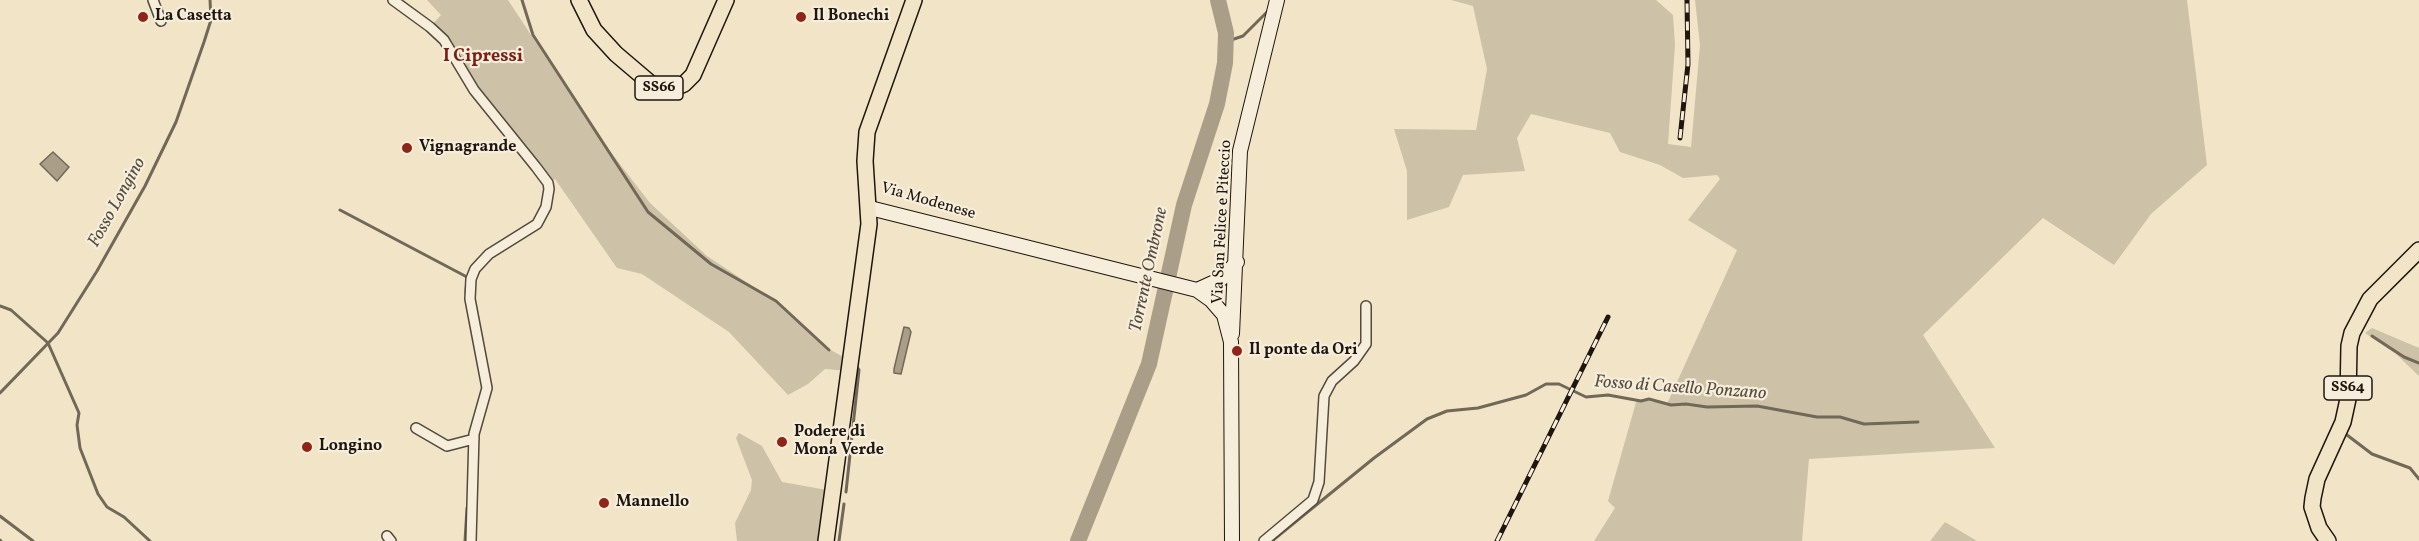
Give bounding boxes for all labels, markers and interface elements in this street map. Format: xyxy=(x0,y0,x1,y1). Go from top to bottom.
place label: La Casetta xyxy=(155,7,232,27)
place label: Il Bonechi xyxy=(813,7,889,27)
marker: La Casetta xyxy=(136,10,150,24)
marker: Il Bonechi xyxy=(794,10,808,24)
district label: I Cipressi xyxy=(443,47,523,69)
road number: SS66 xyxy=(635,76,683,100)
place label: Vignagrande xyxy=(419,138,516,158)
street label: Via San Felice e Piteccio xyxy=(1209,139,1237,305)
marker: Vignagrande xyxy=(400,141,414,155)
water label: Fosso Longino xyxy=(85,154,151,252)
street label: Via Modenese xyxy=(879,179,977,225)
water label: Torrente Ombrone xyxy=(1126,206,1174,334)
place label: Il ponte da Ori xyxy=(1249,341,1358,361)
marker: Il ponte da Ori xyxy=(1230,344,1244,358)
water label: Fosso di Casello Ponzano xyxy=(1593,372,1767,406)
road number: SS64 xyxy=(2324,376,2372,400)
place label: Podere di Mona Verde xyxy=(794,423,884,461)
marker: Podere di Mona Verde xyxy=(775,435,789,449)
place label: Longino xyxy=(319,437,382,457)
marker: Longino xyxy=(300,440,314,454)
place label: Mannello xyxy=(616,493,689,513)
marker: Mannello xyxy=(597,496,611,510)

